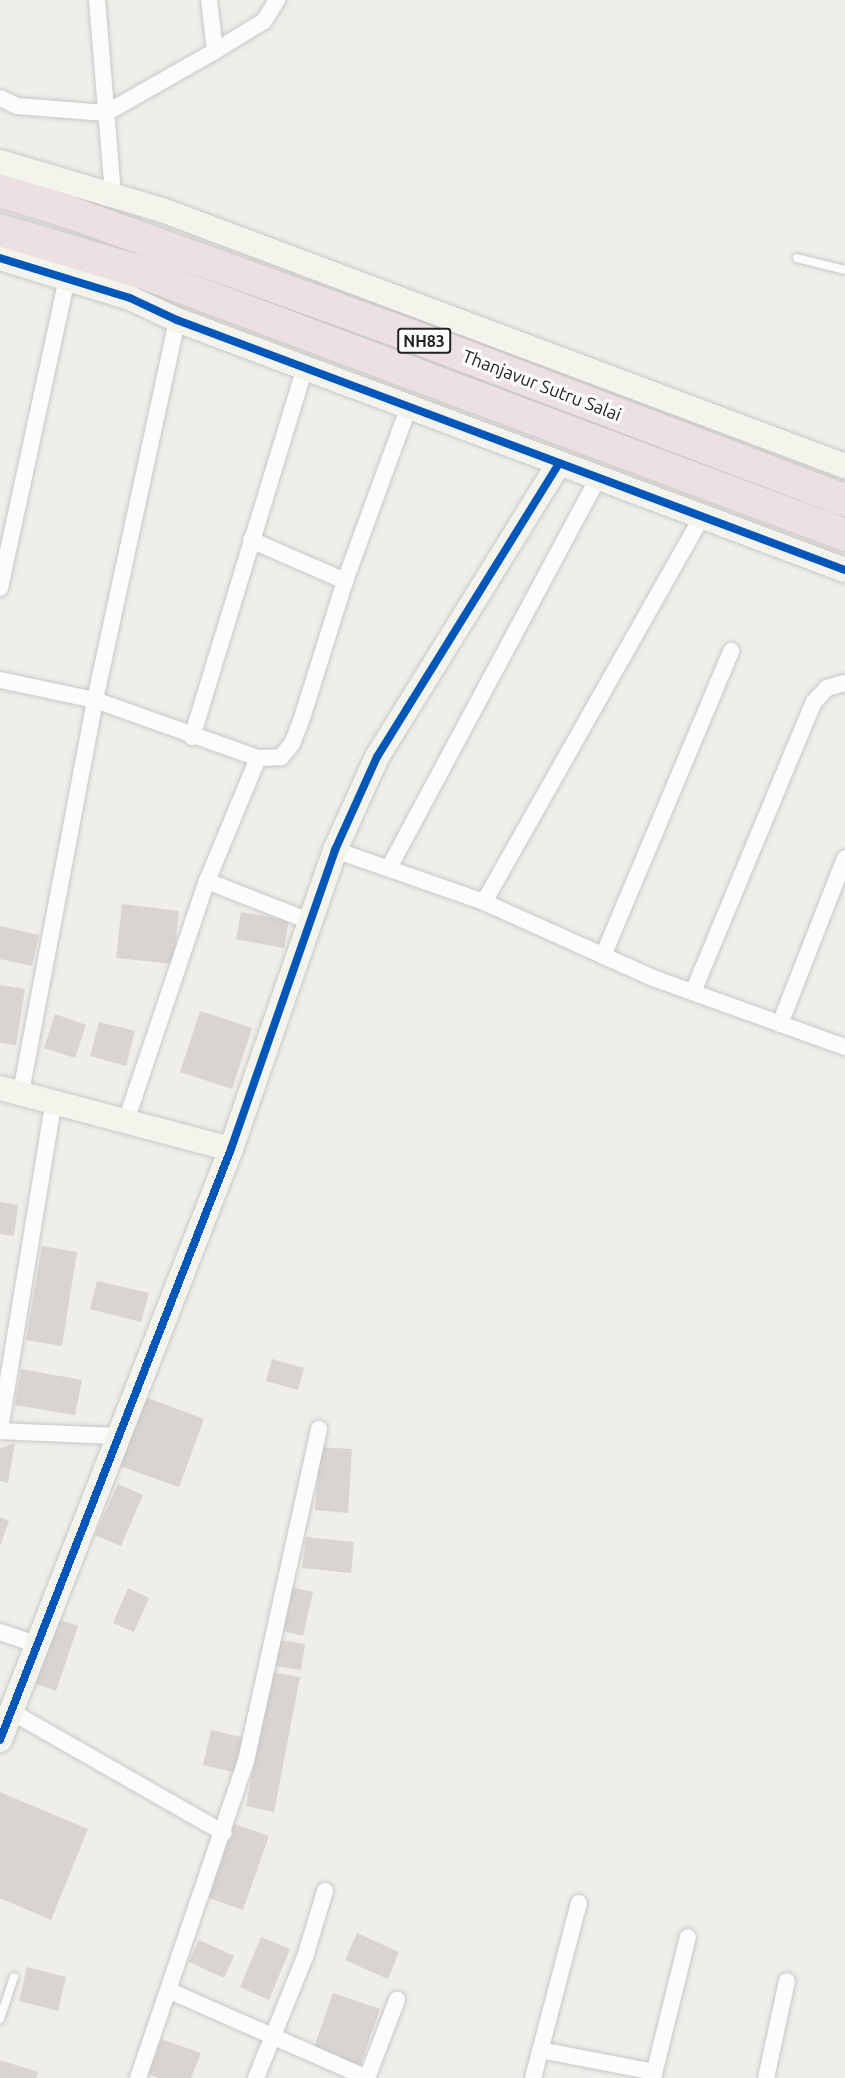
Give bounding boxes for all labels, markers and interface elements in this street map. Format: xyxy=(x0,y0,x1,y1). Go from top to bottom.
road number: NH83 xyxy=(397,328,451,354)
street label: Thanjavur Sutru Salai xyxy=(459,345,625,425)

